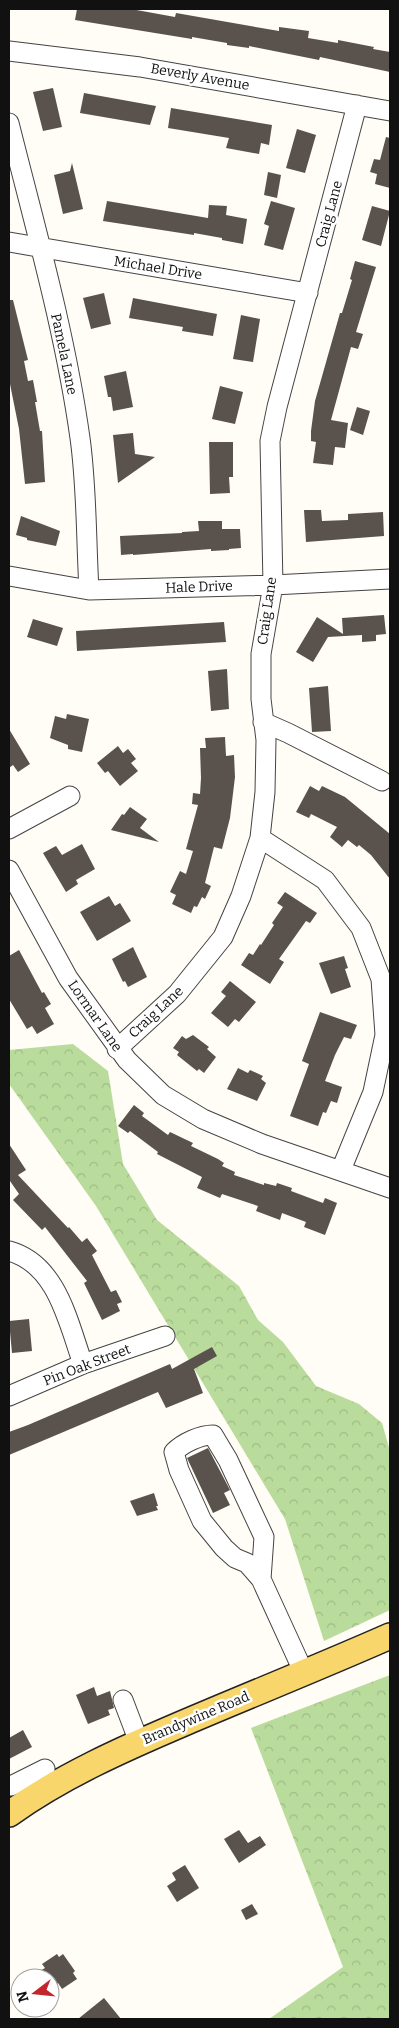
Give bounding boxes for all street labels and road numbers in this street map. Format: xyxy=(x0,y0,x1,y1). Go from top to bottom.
street label: Beverly Avenue xyxy=(149,60,251,94)
street label: Craig Lane xyxy=(312,179,346,249)
street label: Michael Drive xyxy=(113,253,203,283)
street label: Pamela Lane xyxy=(47,312,81,396)
street label: Craig Lane xyxy=(254,576,280,646)
street label: Hale Drive xyxy=(165,577,233,597)
street label: Lormar Lane xyxy=(64,977,126,1055)
street label: Craig Lane xyxy=(125,982,187,1042)
street label: Pin Oak Street xyxy=(41,1341,133,1389)
street label: Brandywine Road xyxy=(140,1688,252,1748)

